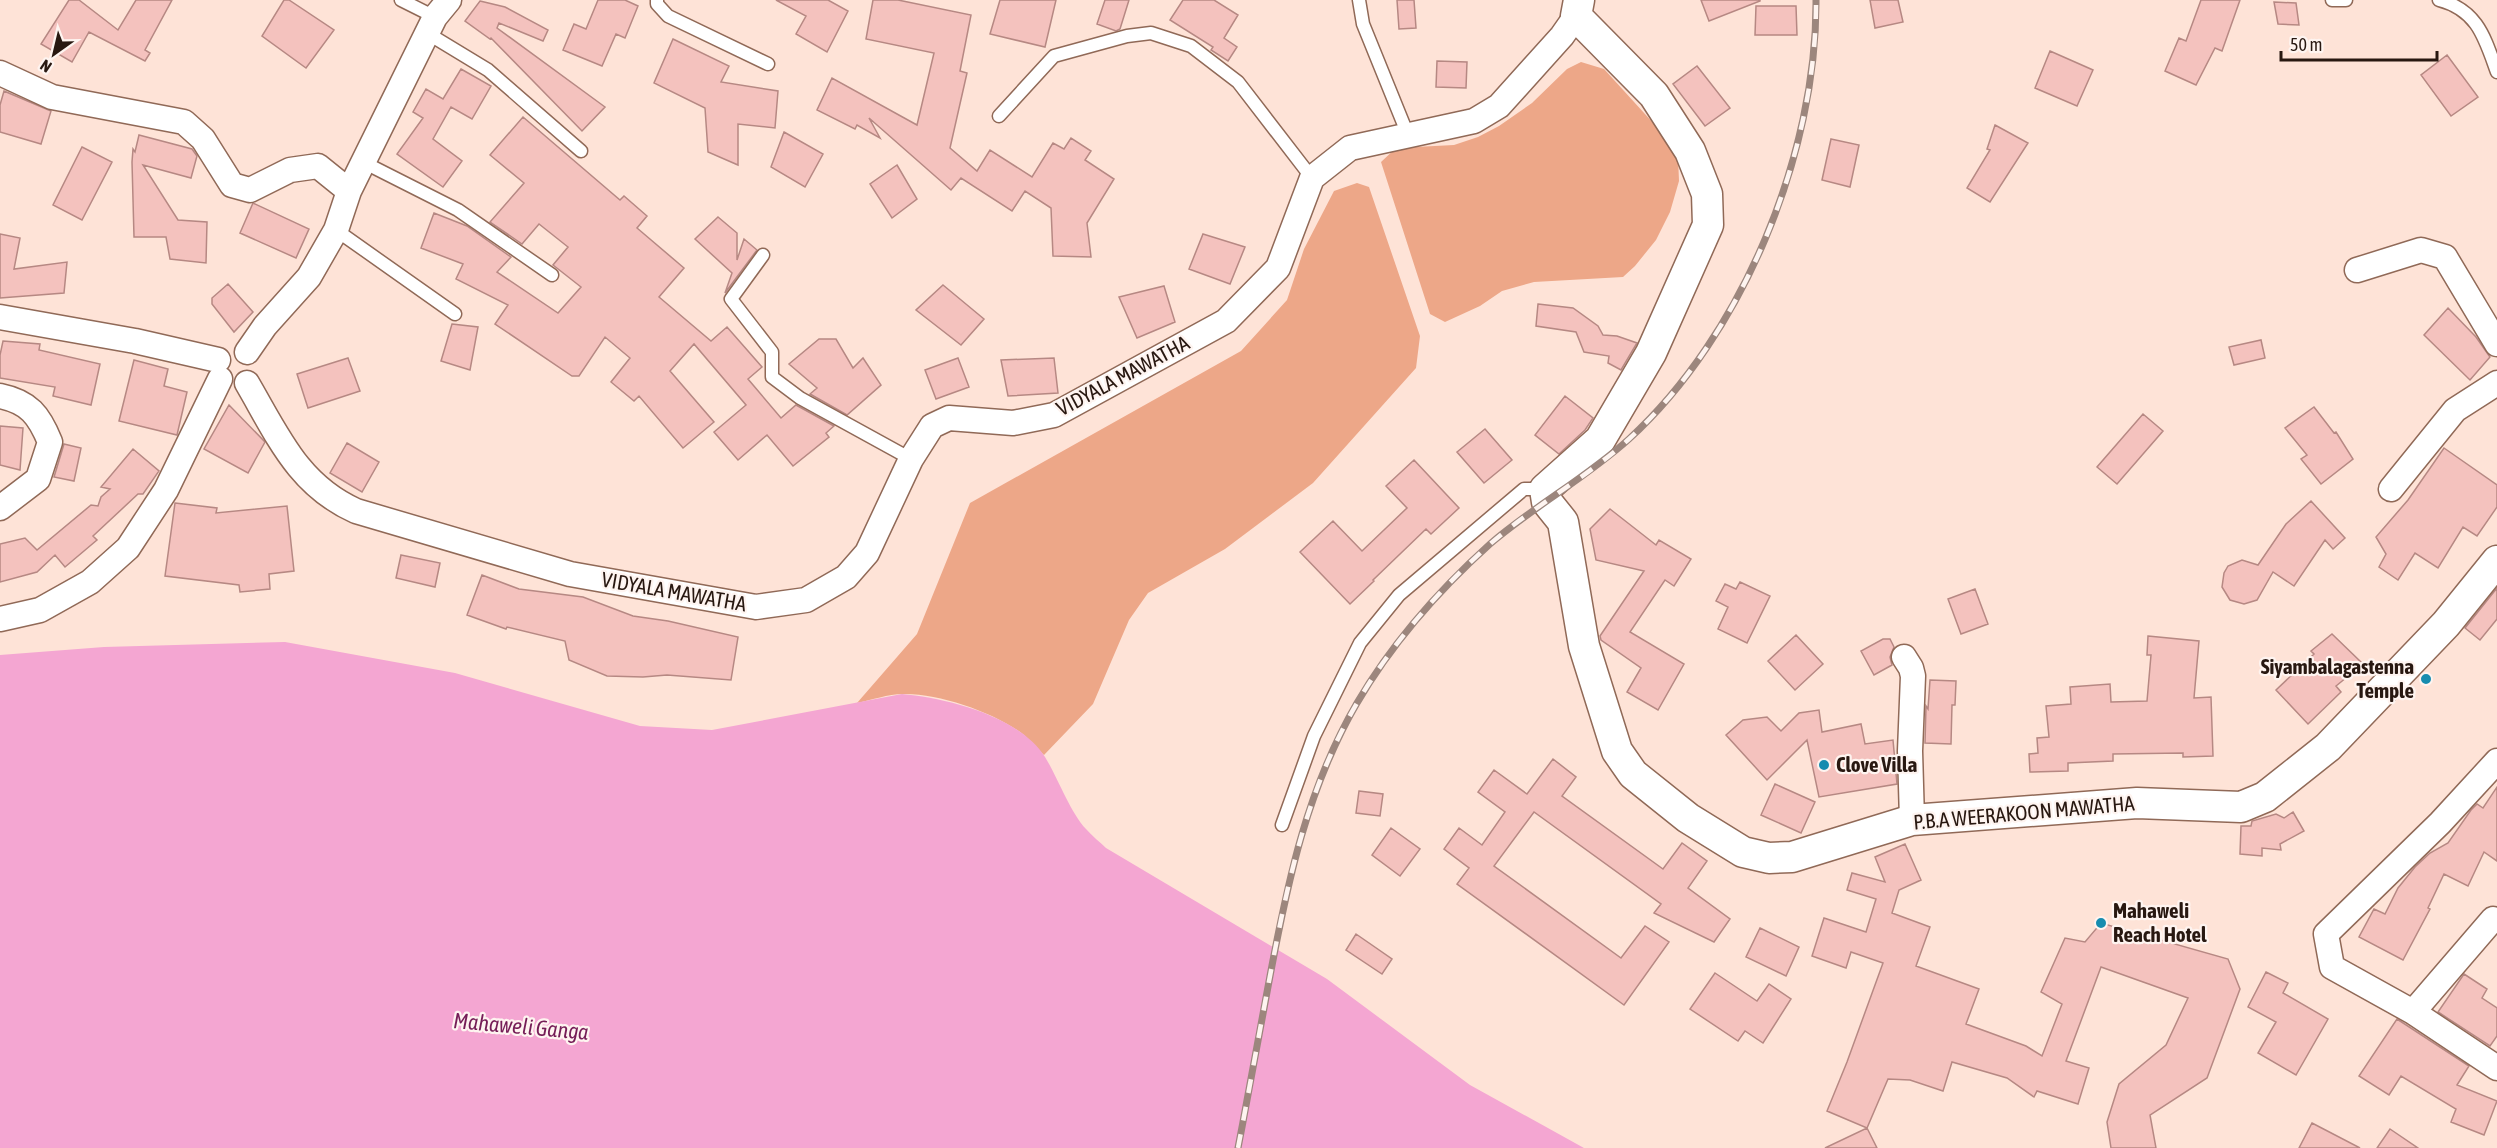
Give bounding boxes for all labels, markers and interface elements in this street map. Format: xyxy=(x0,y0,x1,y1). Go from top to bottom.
north arrow xyxy=(24,24,84,84)
scale bar xyxy=(2281,24,2437,62)
text: 50 m xyxy=(2290,34,2322,55)
text: N xyxy=(37,56,55,77)
street label: VIDYALA MAWATHA xyxy=(1052,330,1193,420)
street label: VIDYALA MAWATHA xyxy=(600,566,749,616)
place label: Siyambalagastenna Temple xyxy=(2261,654,2414,702)
marker: Siyambalagastenna Temple xyxy=(2419,672,2433,686)
place label: Clove Villa xyxy=(1836,752,1918,776)
marker: Clove Villa xyxy=(1817,758,1831,772)
street label: P.B.A WEERAKOON MAWATHA xyxy=(1912,790,2136,834)
place label: Mahaweli Reach Hotel xyxy=(2113,898,2207,946)
marker: Mahaweli Reach Hotel xyxy=(2094,916,2108,930)
water label: Mahaweli Ganga xyxy=(452,1007,590,1045)

